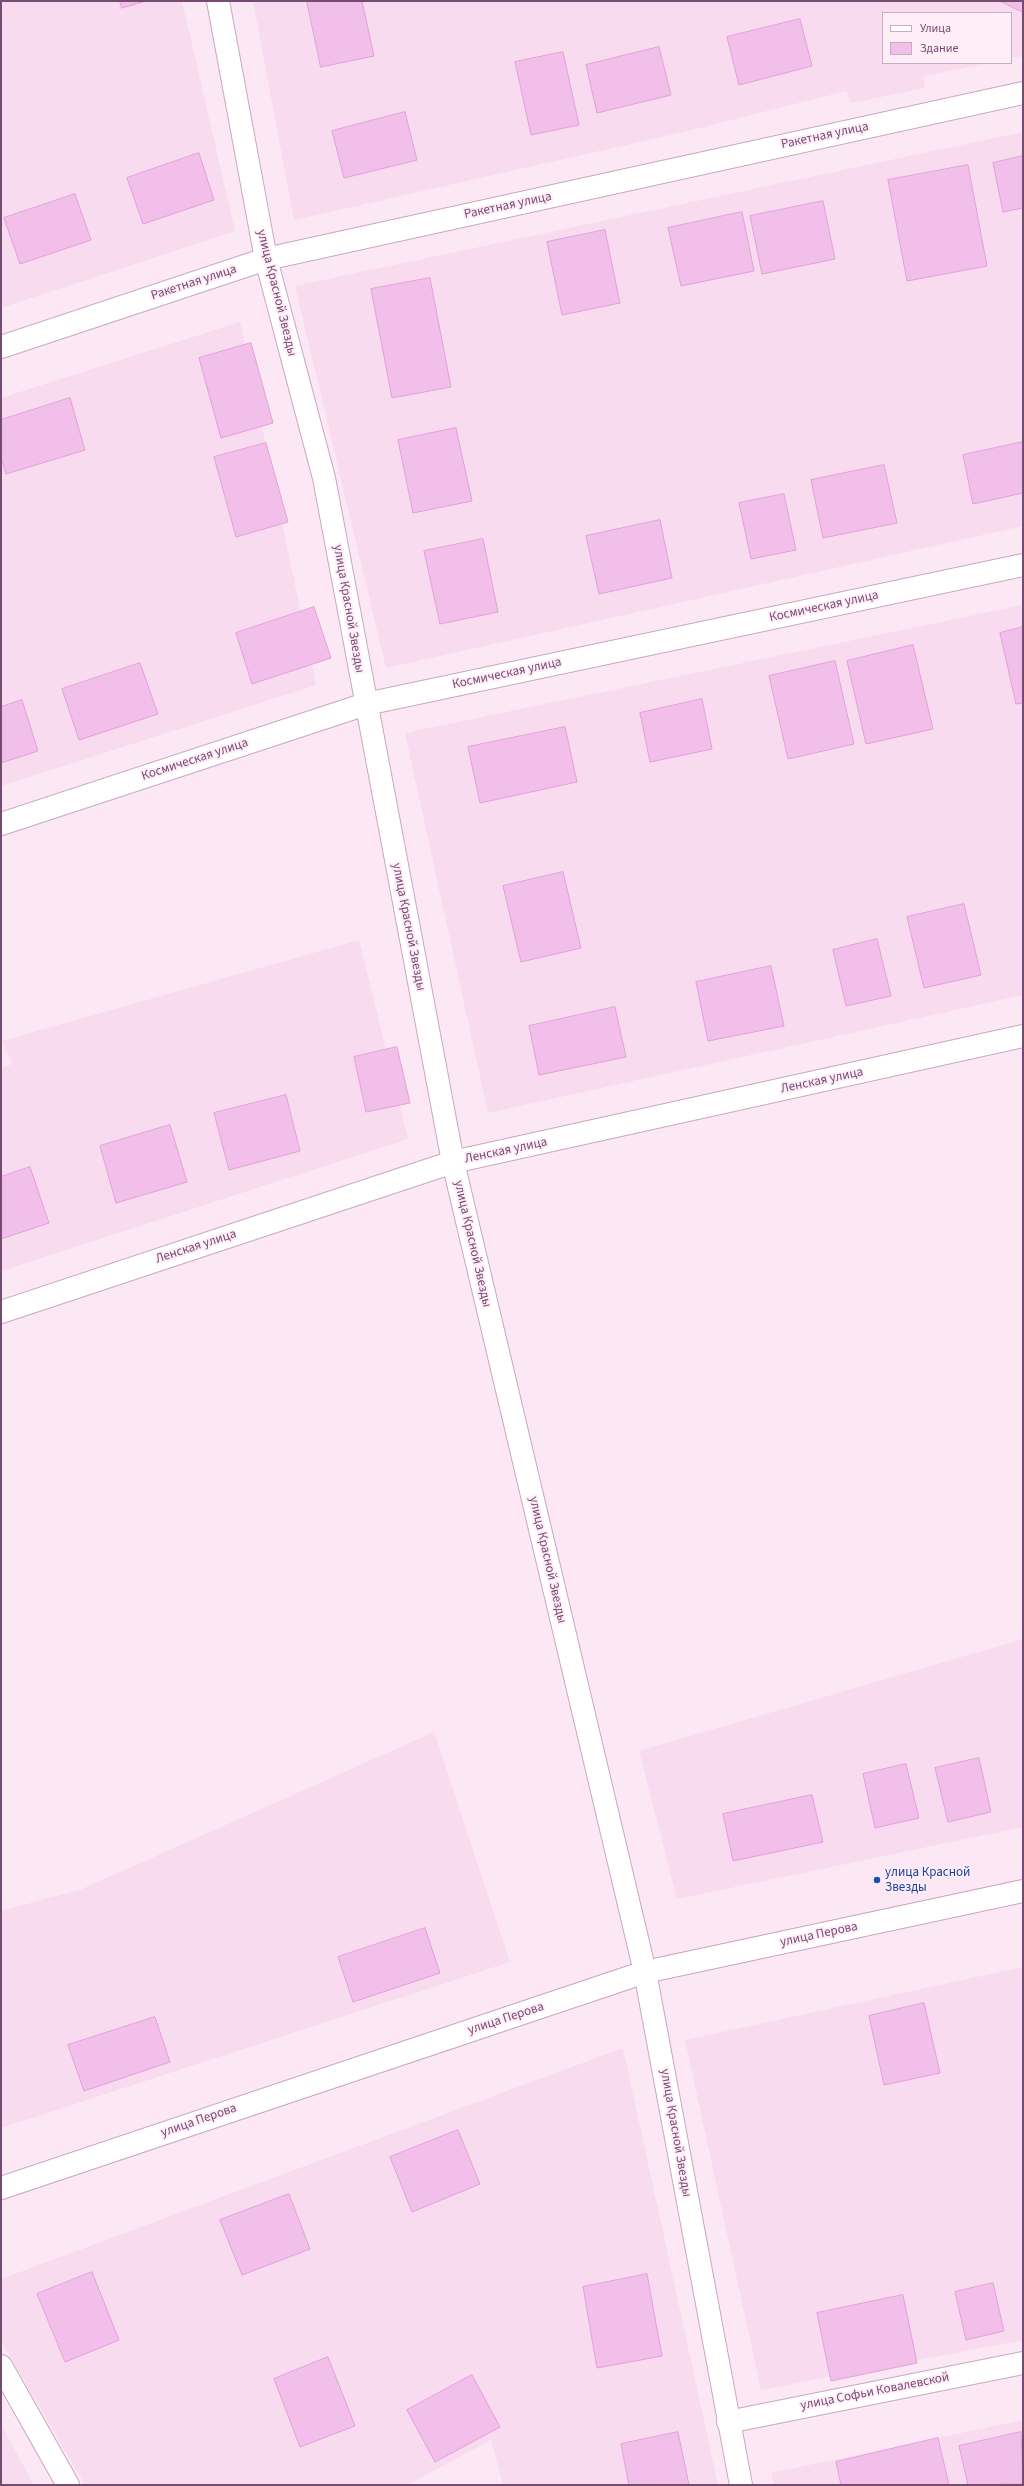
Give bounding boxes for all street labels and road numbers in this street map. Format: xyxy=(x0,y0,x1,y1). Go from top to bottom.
street label: Ракетная улица xyxy=(780,119,870,153)
street label: Ракетная улица xyxy=(463,189,553,223)
street label: улица Красной Звезды xyxy=(253,228,299,358)
street label: Ракетная улица xyxy=(149,262,239,304)
street label: улица Красной Звезды xyxy=(329,544,367,674)
street label: Космическая улица xyxy=(768,588,880,626)
street label: Космическая улица xyxy=(451,655,563,693)
street label: Космическая улица xyxy=(140,735,250,785)
street label: улица Красной Звезды xyxy=(388,862,428,992)
street label: Ленская улица xyxy=(779,1065,865,1097)
street label: Ленская улица xyxy=(463,1135,549,1167)
street label: улица Красной Звезды xyxy=(450,1179,494,1309)
street label: Ленская улица xyxy=(154,1227,238,1267)
street label: улица Красной Звезды xyxy=(525,1495,569,1625)
street label: улица Перова xyxy=(779,1919,859,1951)
street label: улица Перова xyxy=(466,1999,546,2039)
street label: улица Красной Звезды xyxy=(656,2068,694,2198)
street label: улица Перова xyxy=(159,2101,239,2141)
street label: улица Софьи Ковалевской xyxy=(799,2370,951,2414)

